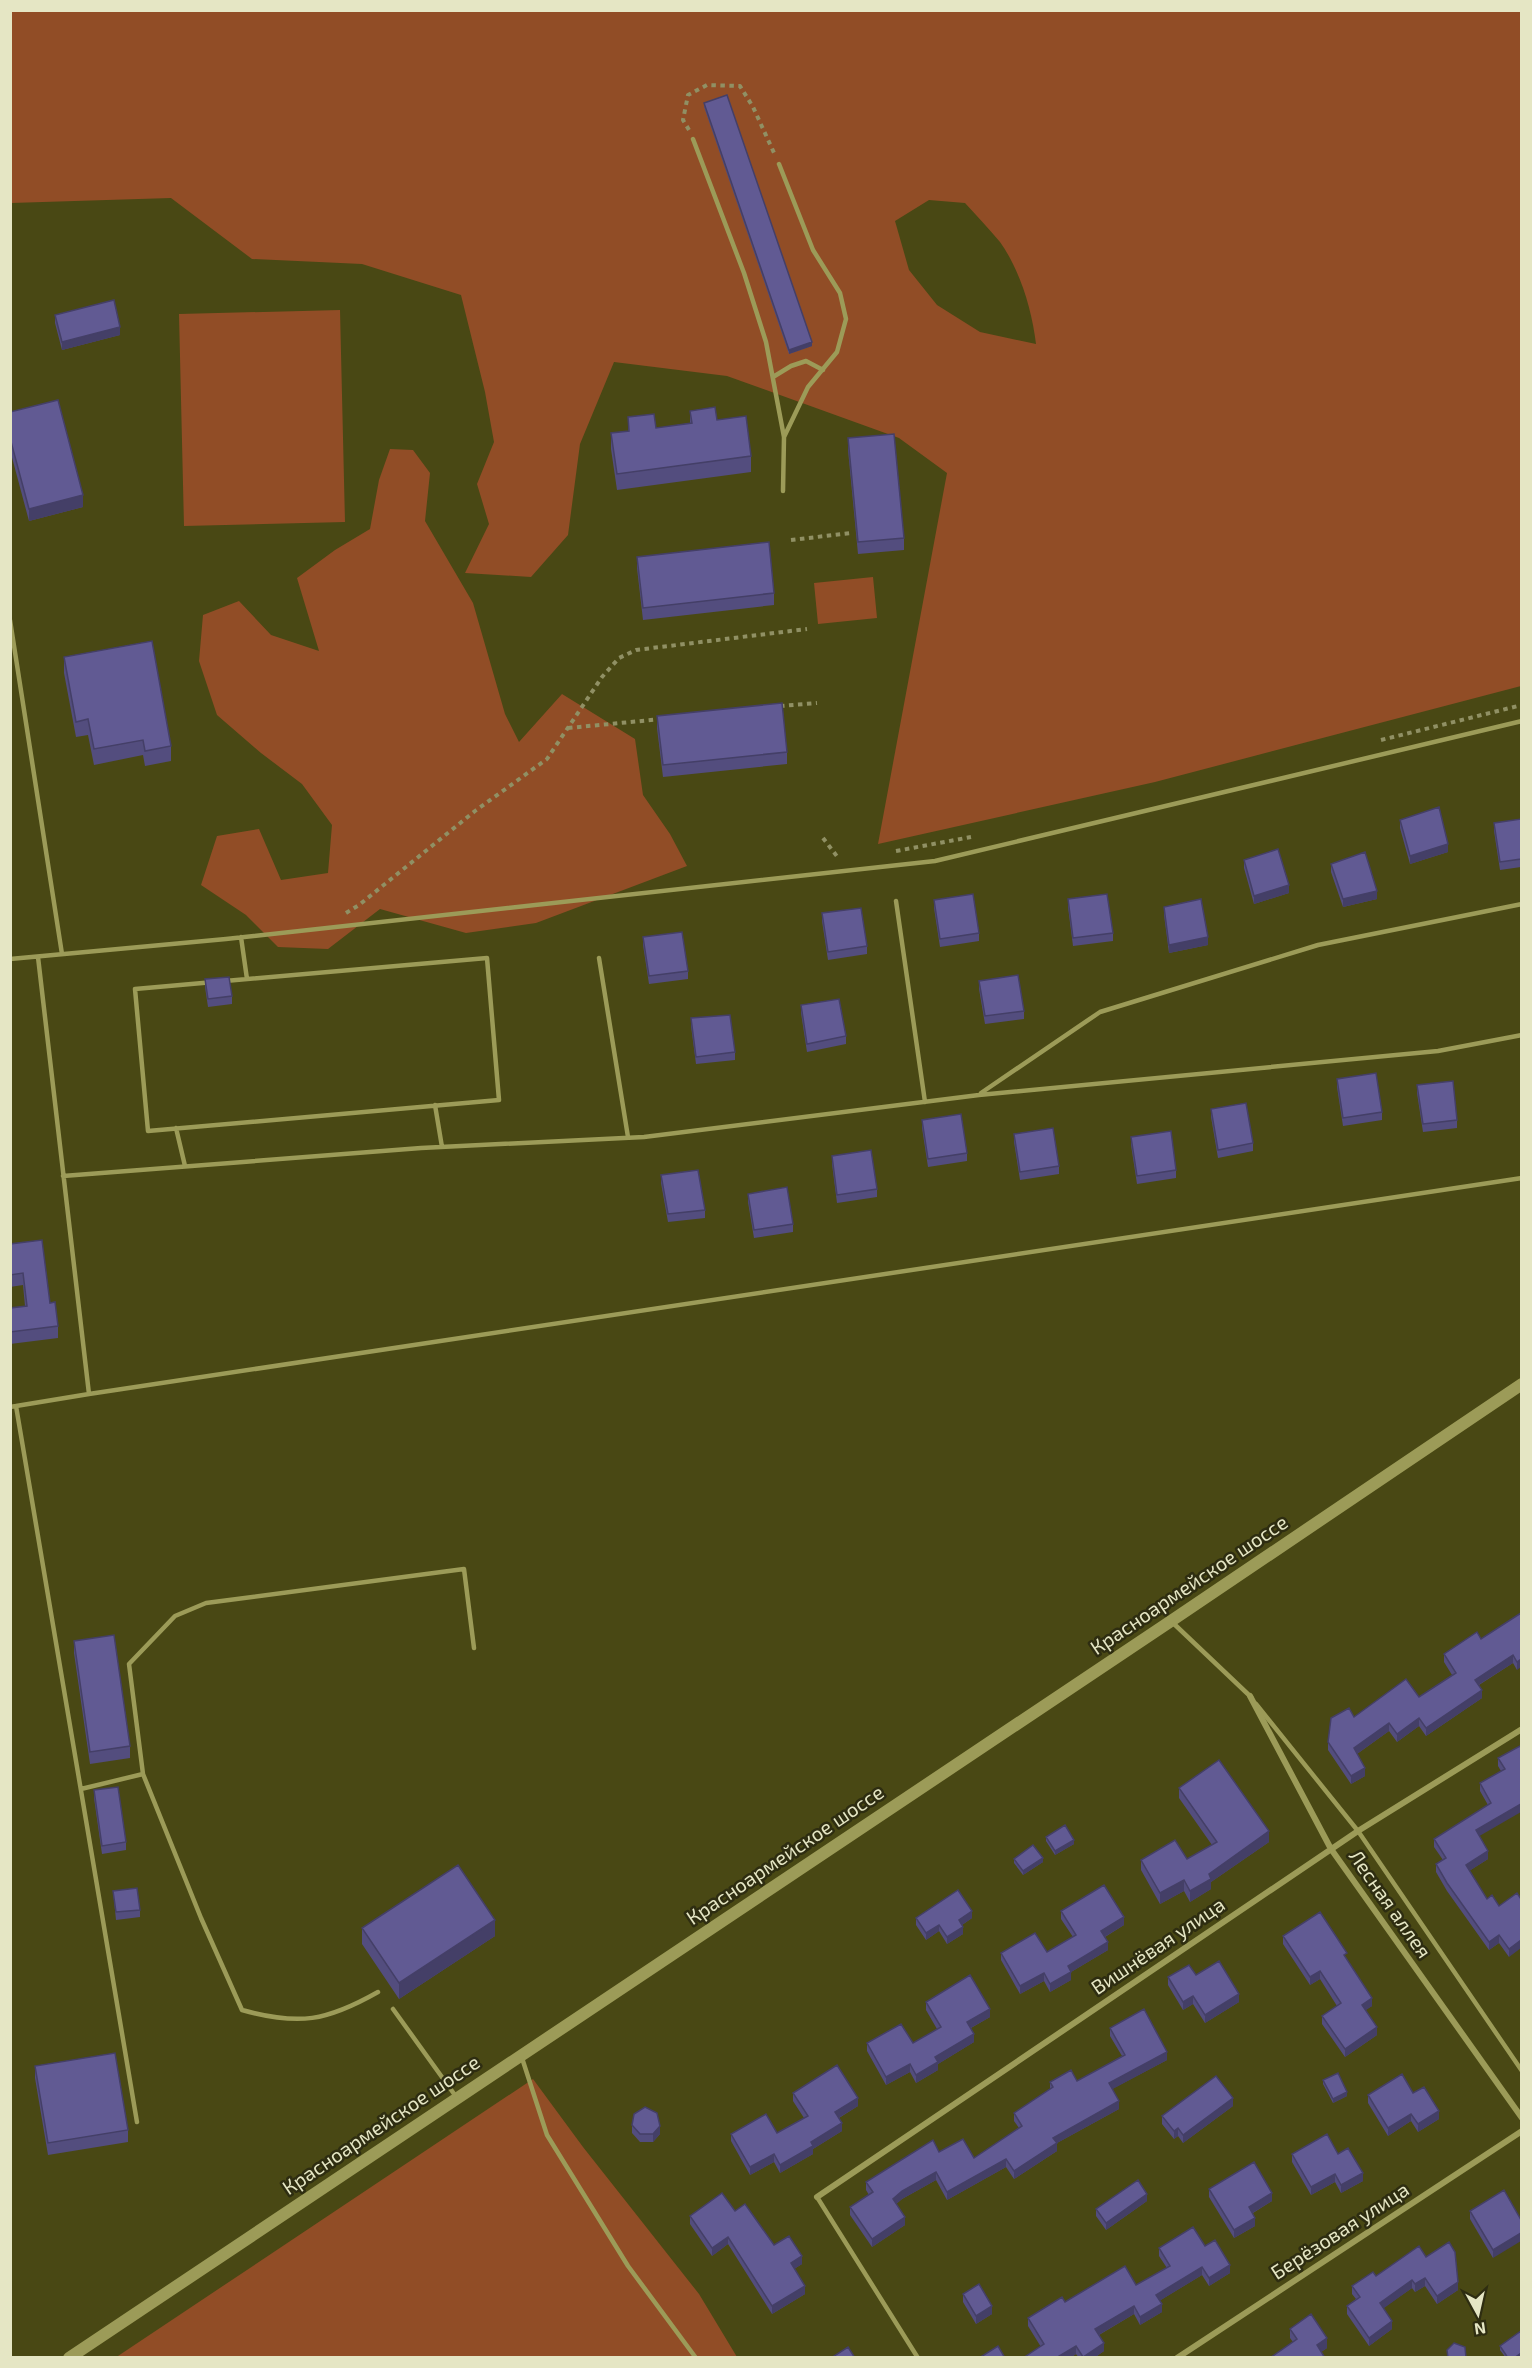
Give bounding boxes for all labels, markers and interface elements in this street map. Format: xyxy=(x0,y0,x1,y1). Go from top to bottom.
street label: Красноармейское шоссе xyxy=(1085,1509,1292,1659)
street label: Красноармейское шоссе xyxy=(681,1779,888,1929)
street label: Лесная аллея xyxy=(1345,1845,1437,1962)
street label: Вишнёвая улица xyxy=(1086,1892,1229,2000)
street label: Красноармейское шоссе xyxy=(277,2049,484,2199)
street label: Берёзовая улица xyxy=(1266,2177,1414,2285)
north arrow xyxy=(1448,2284,1508,2344)
text: N xyxy=(1473,2319,1487,2340)

